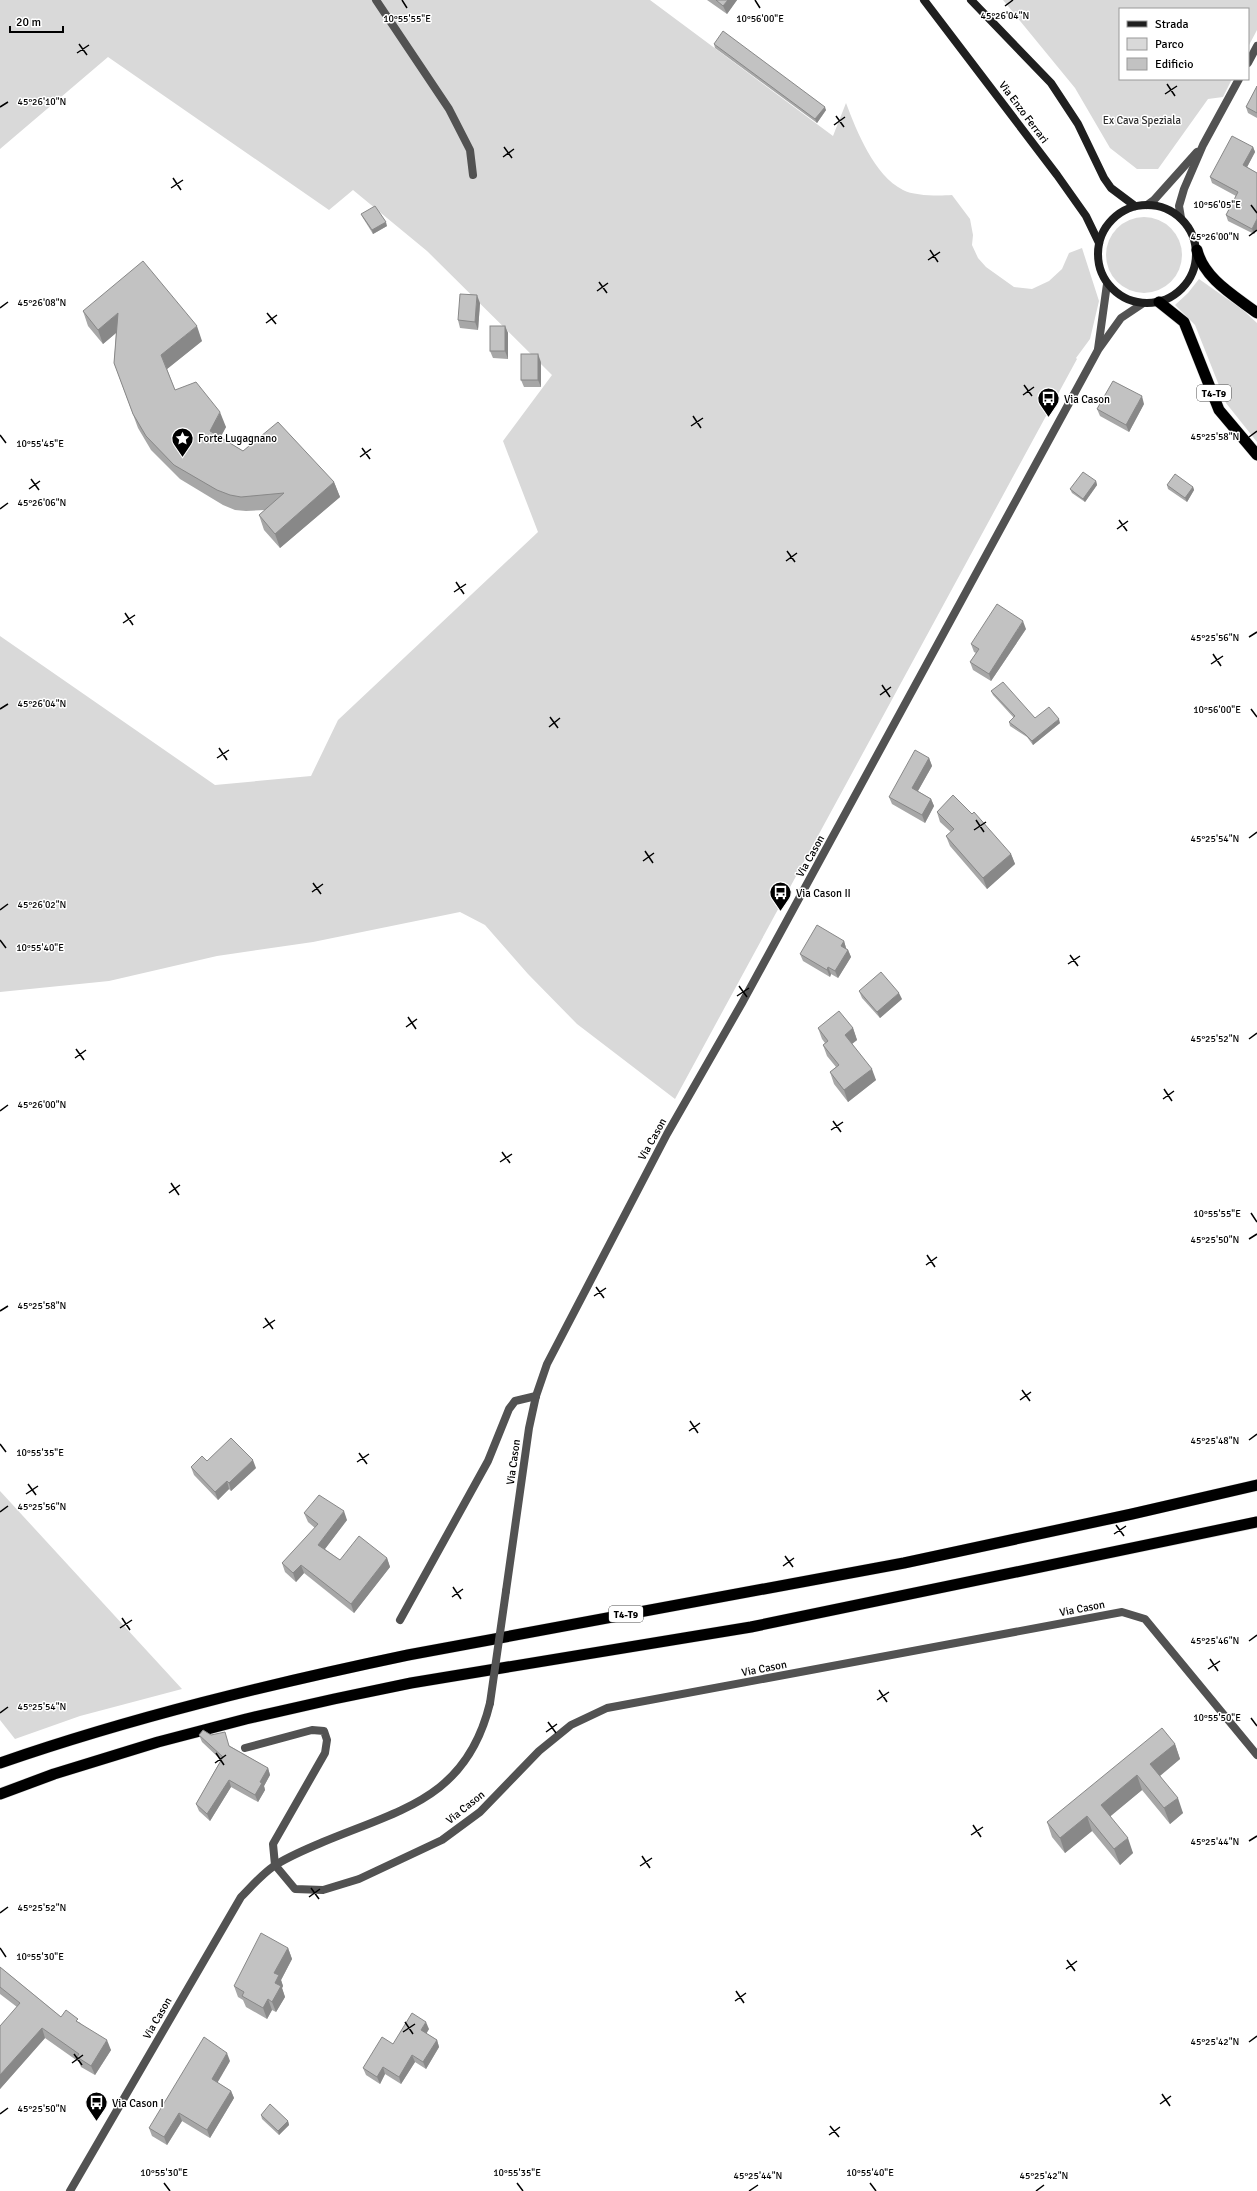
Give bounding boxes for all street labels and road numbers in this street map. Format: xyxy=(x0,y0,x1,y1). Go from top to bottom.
street label: Via Enzo Ferrari xyxy=(996,79,1051,146)
road number: T4-T9 xyxy=(1197,385,1231,401)
street label: Via Cason xyxy=(794,833,827,880)
street label: Via Cason xyxy=(636,1116,669,1163)
street label: Via Cason xyxy=(504,1438,523,1486)
street label: Via Cason xyxy=(1058,1598,1106,1619)
road number: T4-T9 xyxy=(609,1606,643,1622)
street label: Via Cason xyxy=(740,1658,788,1679)
street label: Via Cason xyxy=(443,1788,487,1827)
street label: Via Cason xyxy=(140,1995,175,2041)

